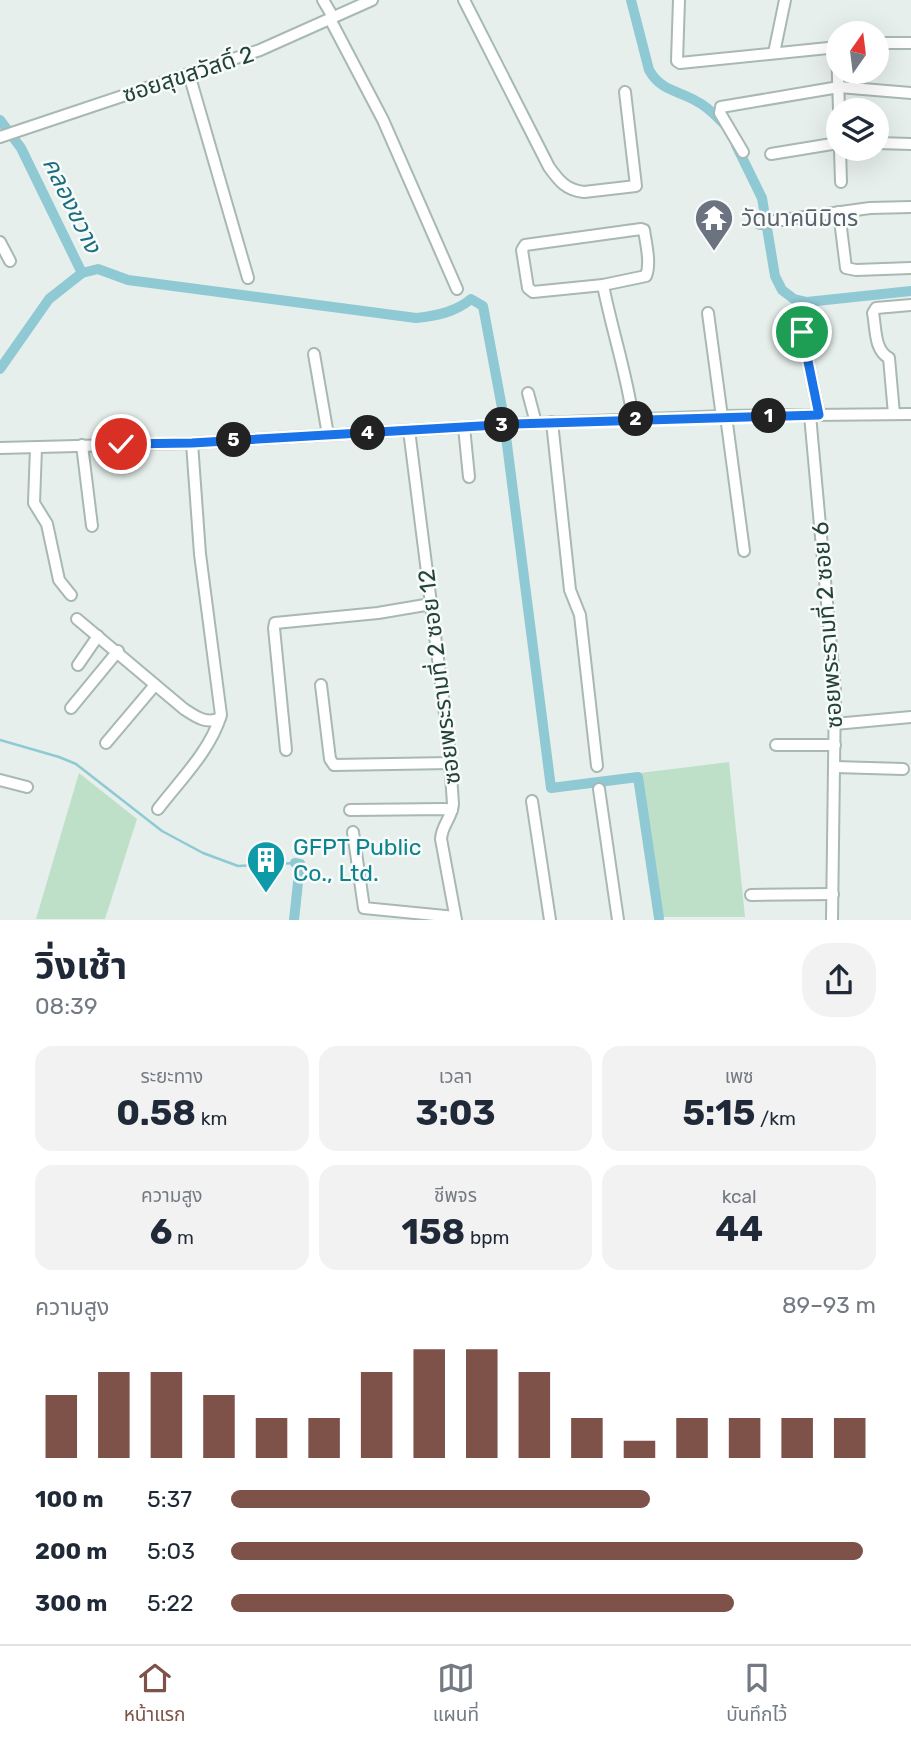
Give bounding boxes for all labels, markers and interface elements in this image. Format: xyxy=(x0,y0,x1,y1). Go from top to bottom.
north arrow xyxy=(826,21,889,84)
map controls xyxy=(826,21,889,161)
street label: ซอยสุขสวัสดิ์ 2 xyxy=(119,40,257,108)
button: layers xyxy=(826,98,889,161)
water label: คลองขวาง xyxy=(37,153,108,258)
temple icon: วัดนาคนิมิตร xyxy=(693,197,735,252)
place label: วัดนาคนิมิตร xyxy=(741,204,858,232)
pin xyxy=(772,302,832,362)
icon: arrive xyxy=(783,313,821,351)
pin: 1 xyxy=(752,398,786,434)
pin: 2 xyxy=(618,402,654,436)
text: 1 xyxy=(764,404,773,427)
text: 2 xyxy=(629,407,642,430)
pin: 3 xyxy=(484,408,520,442)
text: 3 xyxy=(495,413,508,436)
pin xyxy=(91,414,151,474)
pin: 4 xyxy=(350,416,386,450)
text: 4 xyxy=(361,421,374,444)
pin: 5 xyxy=(216,422,252,458)
icon: check xyxy=(102,425,140,463)
text: 5 xyxy=(227,428,240,451)
street label: ซอยพระรามที่ 2 ซอย 6 xyxy=(804,521,848,729)
street label: ซอยพระรามที่ 2 ซอย 12 xyxy=(410,568,466,787)
place label: GFPT Public Co., Ltd. xyxy=(293,833,421,887)
building icon: GFPT Public Co., Ltd. xyxy=(245,839,287,894)
text: วิ่งเช้า xyxy=(35,943,127,989)
button: share xyxy=(802,943,876,1017)
text: 08:39 xyxy=(35,992,98,1020)
text: ระยะทาง xyxy=(140,1065,203,1088)
text: เวลา xyxy=(439,1065,472,1088)
text: เพซ xyxy=(725,1065,754,1088)
text: 0.58 xyxy=(116,1092,196,1134)
text: 3:03 xyxy=(415,1092,496,1134)
text: 5:15 xyxy=(682,1092,755,1134)
text: km xyxy=(196,1107,227,1130)
text: /km xyxy=(755,1107,796,1130)
text: ความสูง xyxy=(141,1184,203,1207)
text: ชีพจร xyxy=(434,1184,477,1207)
text: kcal xyxy=(722,1185,757,1208)
text: 44 xyxy=(715,1208,763,1250)
text: 6 xyxy=(150,1211,172,1253)
text: 158 xyxy=(402,1211,465,1253)
text: m xyxy=(172,1226,194,1249)
text: bpm xyxy=(465,1226,509,1249)
text: 89–93 m xyxy=(782,1291,876,1319)
text: ความสูง xyxy=(35,1293,109,1321)
text: 100 m xyxy=(35,1485,104,1513)
text: 5:37 xyxy=(147,1485,192,1513)
text: 200 m xyxy=(35,1537,107,1565)
text: 5:03 xyxy=(147,1537,195,1565)
text: 300 m xyxy=(35,1589,107,1617)
text: 5:22 xyxy=(147,1589,194,1617)
tab: หน้าแรก xyxy=(124,1659,185,1730)
tab: แผนที่ xyxy=(433,1659,479,1730)
tab: บันทึกไว้ xyxy=(726,1659,787,1730)

